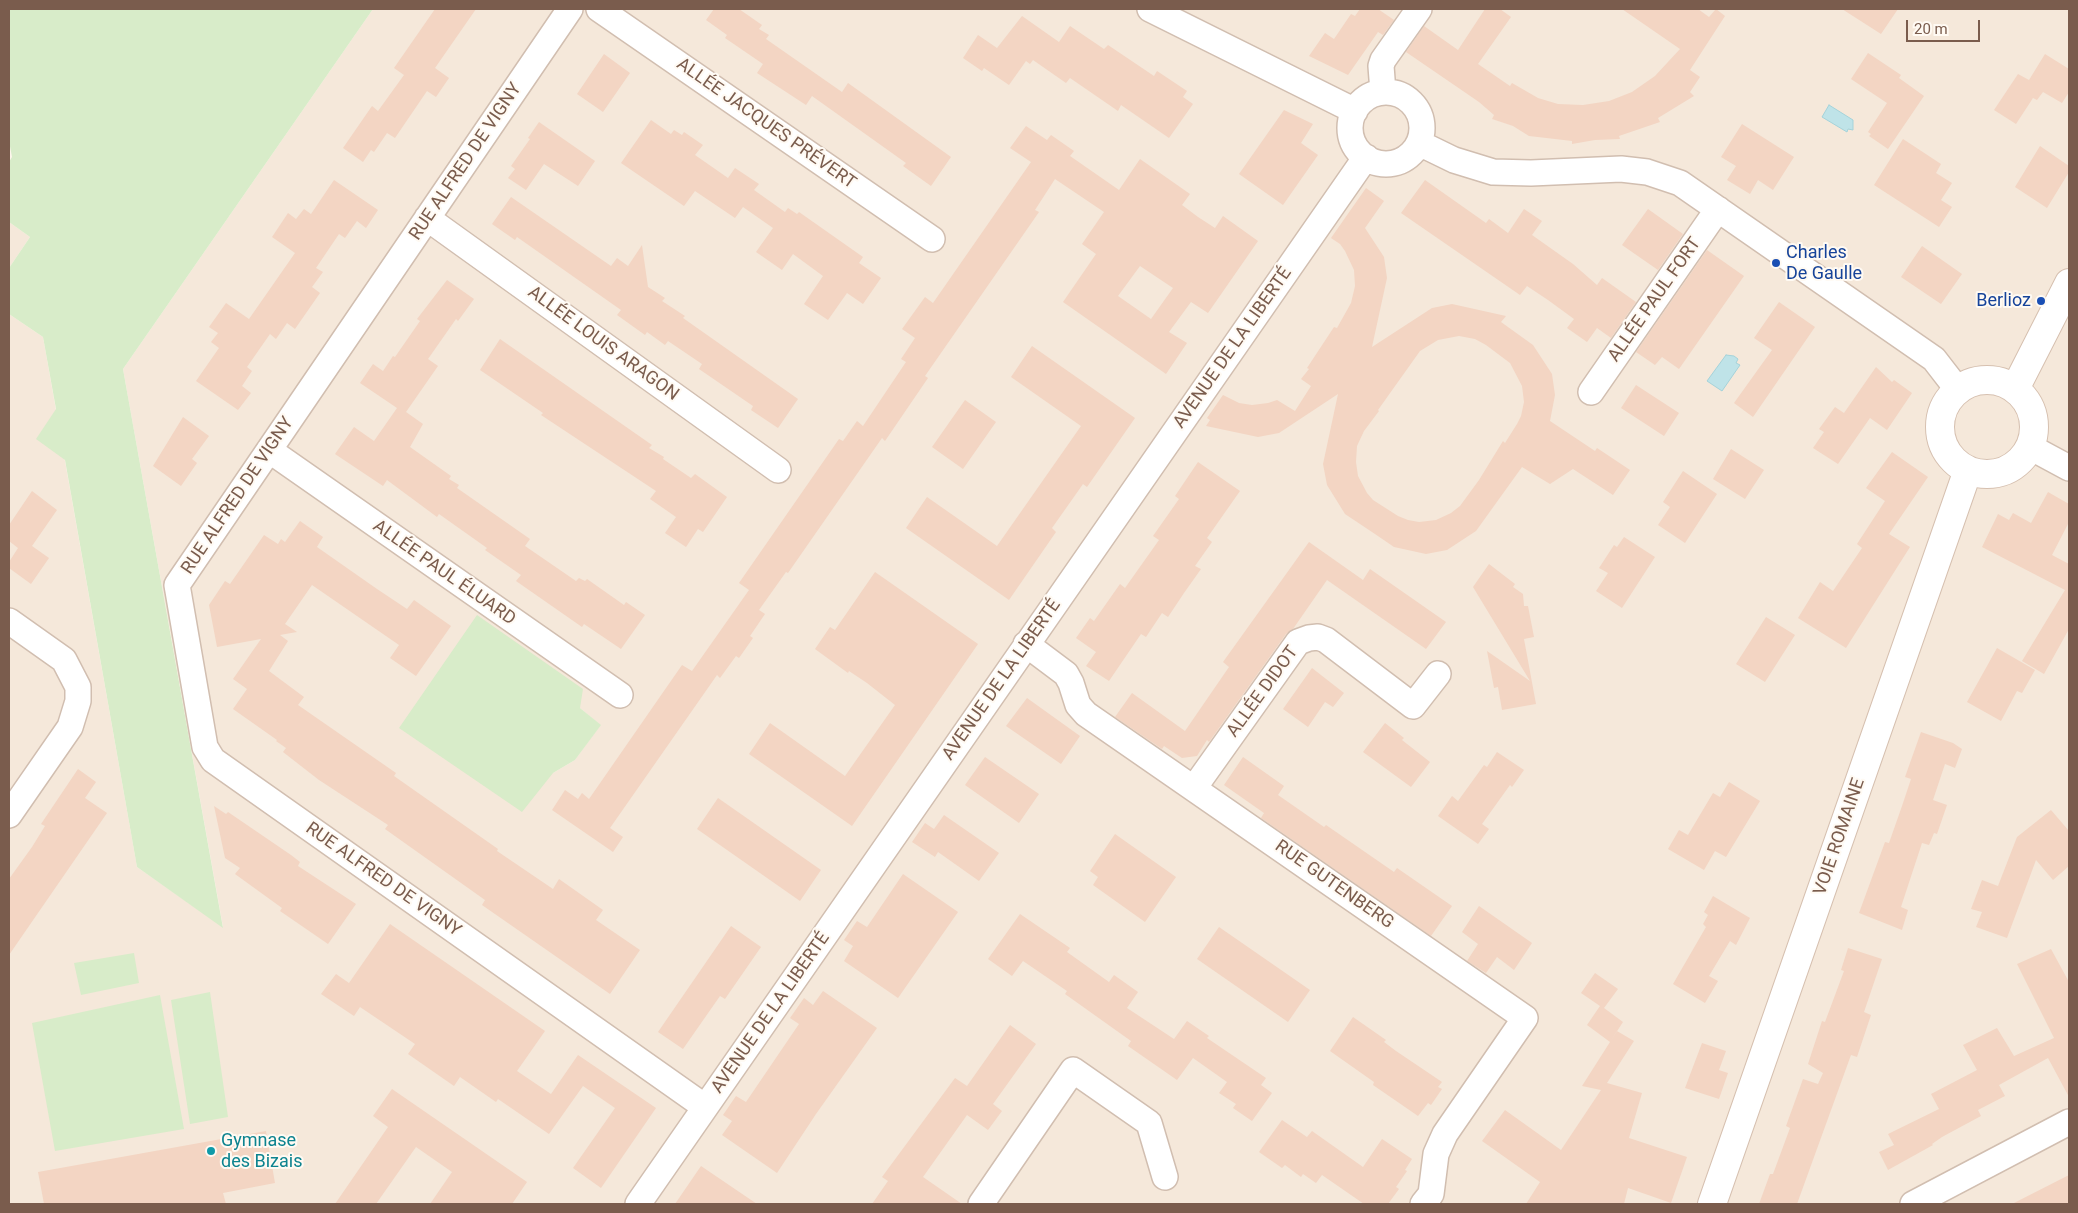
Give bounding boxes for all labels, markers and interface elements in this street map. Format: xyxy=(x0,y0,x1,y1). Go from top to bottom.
scale bar xyxy=(1908,10,1982,42)
text: 20 m xyxy=(1914,20,1948,38)
street label: ALLÉE JACQUES PRÉVERT xyxy=(672,54,860,194)
street label: RUE ALFRED DE VIGNY xyxy=(405,79,527,245)
street label: ALLÉE PAUL FORT xyxy=(1604,234,1706,366)
place label: Charles De Gaulle xyxy=(1786,242,1862,284)
marker: Charles De Gaulle xyxy=(1770,257,1782,269)
street label: AVENUE DE LA LIBERTÉ xyxy=(1169,263,1297,433)
street label: ALLÉE LOUIS ARAGON xyxy=(523,282,683,406)
place label: Berlioz xyxy=(1976,290,2031,312)
marker: Berlioz xyxy=(2035,295,2047,307)
street label: RUE ALFRED DE VIGNY xyxy=(177,413,299,579)
street label: ALLÉE PAUL ÉLUARD xyxy=(369,516,519,630)
street label: AVENUE DE LA LIBERTÉ xyxy=(938,595,1066,765)
street label: ALLÉE DIDOT xyxy=(1223,642,1303,742)
street label: VOIE ROMAINE xyxy=(1810,776,1870,898)
street label: RUE ALFRED DE VIGNY xyxy=(301,818,465,942)
street label: RUE GUTENBERG xyxy=(1270,836,1398,934)
street label: AVENUE DE LA LIBERTÉ xyxy=(707,928,835,1098)
place label: Gymnase des Bizais xyxy=(221,1130,302,1172)
marker: Gymnase des Bizais xyxy=(205,1145,217,1157)

